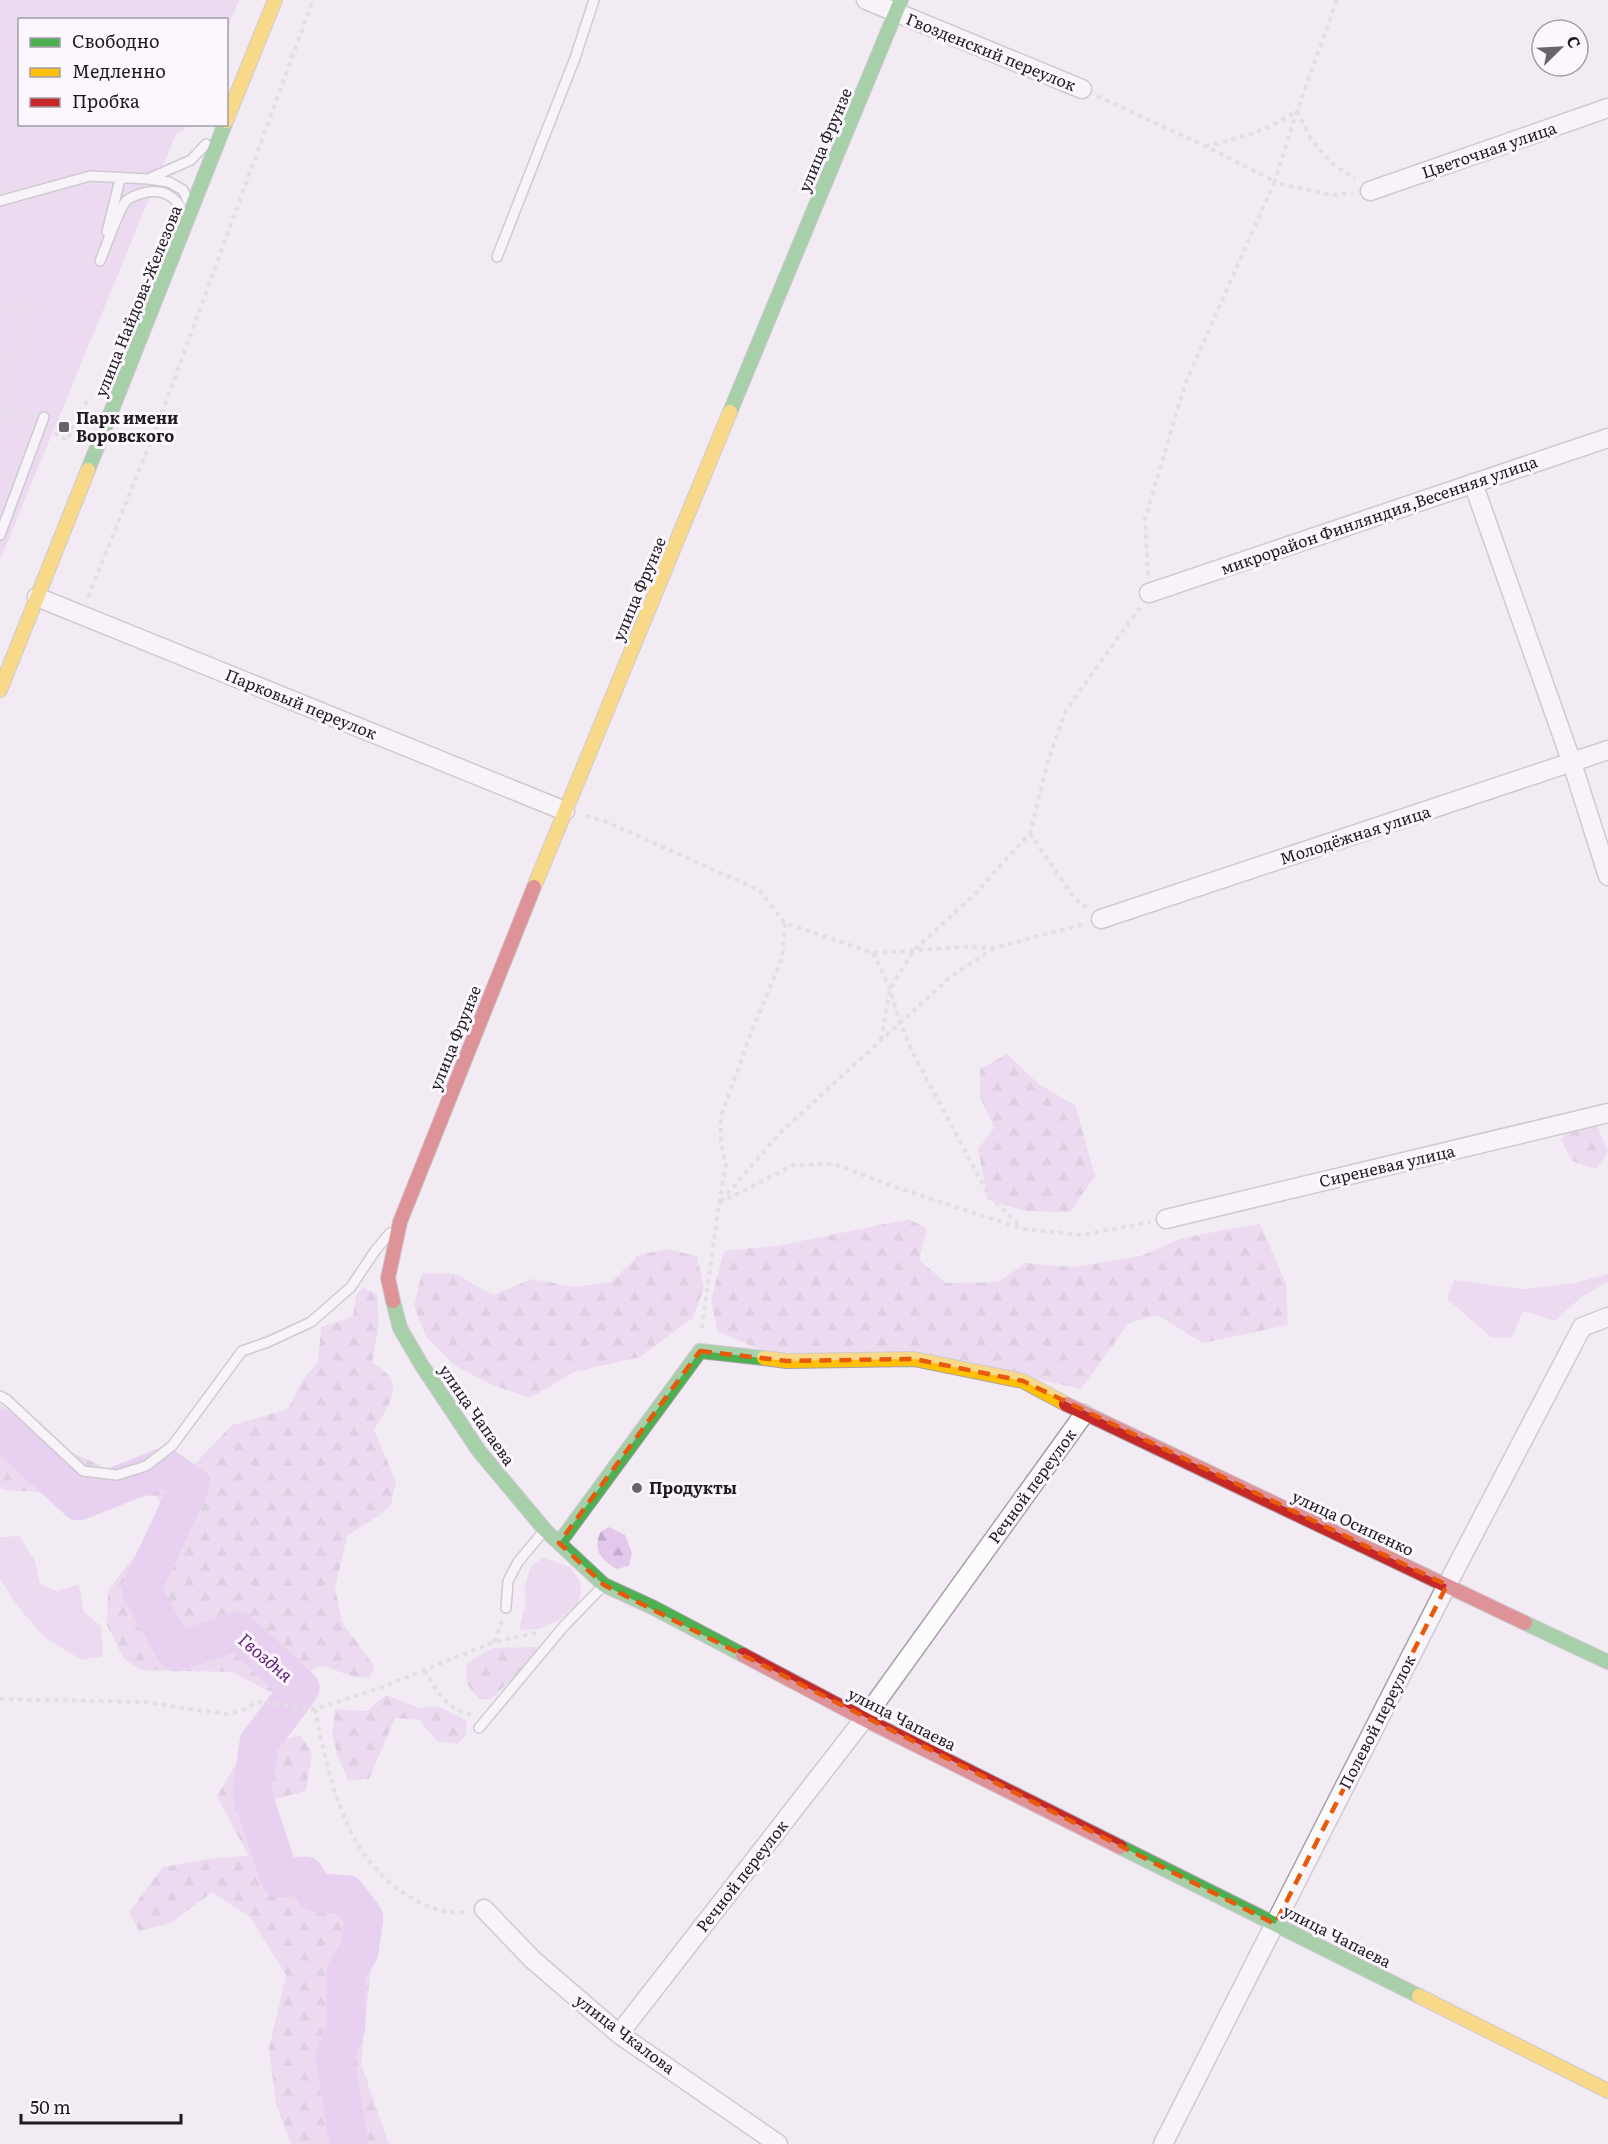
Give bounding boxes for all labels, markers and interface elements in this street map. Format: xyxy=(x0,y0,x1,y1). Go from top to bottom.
street label: Гвозденский переулок xyxy=(903,6,1080,96)
legend xyxy=(18,18,228,126)
north arrow xyxy=(1530,18,1590,78)
text: Свободно xyxy=(72,27,160,54)
text: С xyxy=(1561,31,1588,52)
text: Медленно xyxy=(72,57,166,84)
street label: улица Фрунзе xyxy=(791,84,857,196)
text: Пробка xyxy=(72,87,140,114)
street label: Цветочная улица xyxy=(1418,115,1560,183)
street label: улица Найдова-Железова xyxy=(88,201,187,400)
place label: Парк имени Воровского xyxy=(76,405,178,447)
marker: Парк имени Воровского xyxy=(57,420,71,434)
street label: микрорайон Финляндия,Весенняя улица xyxy=(1217,448,1541,580)
street label: улица Фрунзе xyxy=(605,533,671,645)
street label: Парковый переулок xyxy=(222,662,381,745)
street label: Молодёжная улица xyxy=(1276,798,1434,870)
street label: улица Фрунзе xyxy=(422,982,486,1094)
street label: Сиреневая улица xyxy=(1316,1138,1457,1192)
street label: улица Чапаева xyxy=(434,1359,522,1470)
street label: Речной переулок xyxy=(981,1423,1081,1548)
place label: Продукты xyxy=(649,1475,737,1499)
marker: Продукты xyxy=(630,1481,644,1495)
street label: улица Осипенко xyxy=(1288,1483,1418,1561)
water label: Гвоздня xyxy=(233,1626,300,1688)
street label: Полевой переулок xyxy=(1332,1650,1421,1793)
street label: улица Чапаева xyxy=(844,1680,961,1756)
street label: Речной переулок xyxy=(690,1814,793,1937)
street label: улица Чапаева xyxy=(1279,1897,1396,1973)
street label: улица Чкалова xyxy=(570,1988,681,2079)
scale bar xyxy=(21,2087,182,2125)
text: 50 m xyxy=(30,2093,71,2120)

